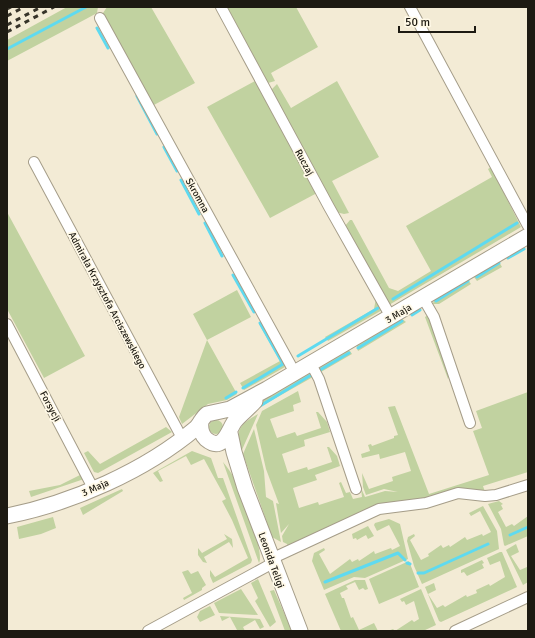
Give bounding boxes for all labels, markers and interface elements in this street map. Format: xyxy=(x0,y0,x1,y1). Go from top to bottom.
scale bar xyxy=(399,8,475,34)
text: 50 m xyxy=(405,15,430,30)
street label: Ruczaj xyxy=(292,147,316,178)
street label: Skromna xyxy=(183,176,212,215)
street label: Admirała Krzysztofa Arciszewskiego xyxy=(66,230,148,371)
street label: 3 Maja xyxy=(383,301,414,326)
street label: Forsycji xyxy=(37,389,63,424)
street label: 3 Maja xyxy=(80,477,111,499)
street label: Leonida Teligi xyxy=(255,531,287,590)

